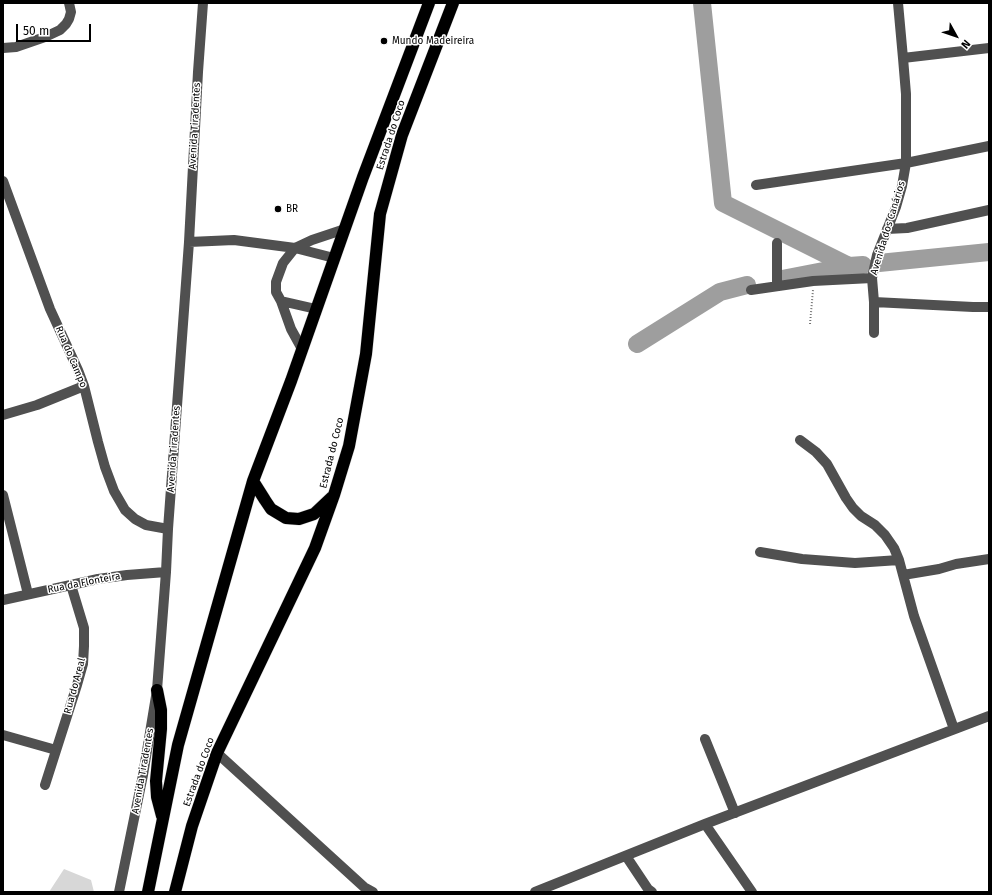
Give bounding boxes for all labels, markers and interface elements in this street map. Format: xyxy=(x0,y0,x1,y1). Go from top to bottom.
scale bar xyxy=(18,16,93,42)
north arrow xyxy=(936,16,976,56)
text: 50 m xyxy=(23,24,49,38)
place label: Mundo Madeireira xyxy=(392,35,474,47)
marker: Mundo Madeireira xyxy=(379,36,389,46)
text: N xyxy=(958,37,973,51)
street label: Avenida Tiradentes xyxy=(187,82,203,170)
street label: Estrada do Coco xyxy=(374,99,408,171)
street label: Avenida dos Canários xyxy=(868,180,908,276)
place label: BR xyxy=(286,203,298,215)
marker: BR xyxy=(273,204,283,214)
street label: Rua do Campo xyxy=(53,324,89,390)
street label: Avenida Tiradentes xyxy=(165,405,183,493)
street label: Estrada do Coco xyxy=(317,416,347,490)
street label: Rua da Flonteira xyxy=(46,570,122,596)
street label: Rua do Areal xyxy=(62,657,88,715)
street label: Avenida Tiradentes xyxy=(130,727,156,815)
street label: Estrada do Coco xyxy=(181,736,217,808)

